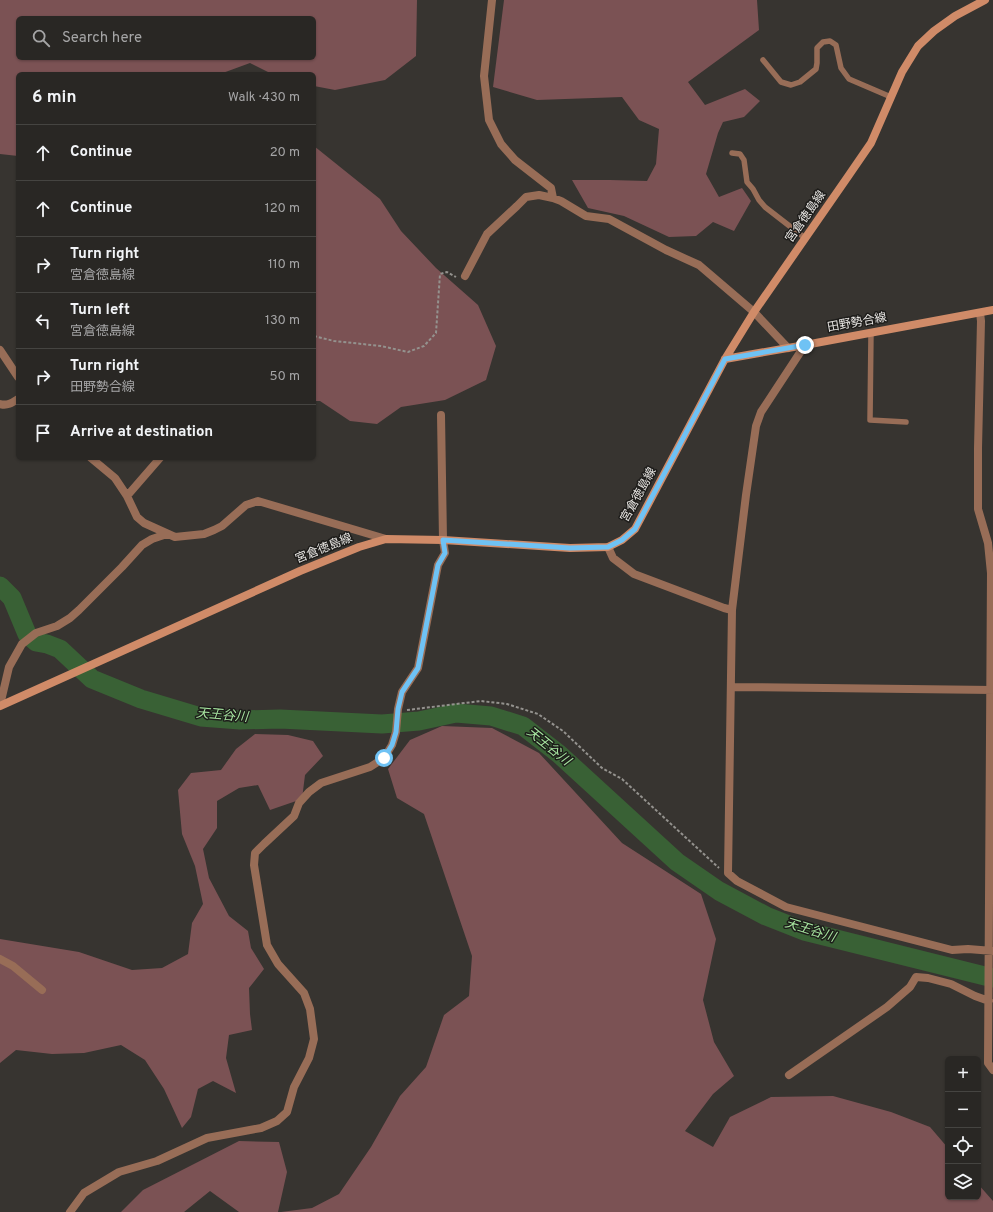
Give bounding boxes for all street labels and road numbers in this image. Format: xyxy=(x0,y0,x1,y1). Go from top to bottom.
street label: 宮倉徳島線 xyxy=(782,188,830,246)
street label: 田野勢合線 xyxy=(826,310,888,336)
street label: 宮倉徳島線 xyxy=(617,465,661,525)
street label: 宮倉徳島線 xyxy=(293,530,355,568)

